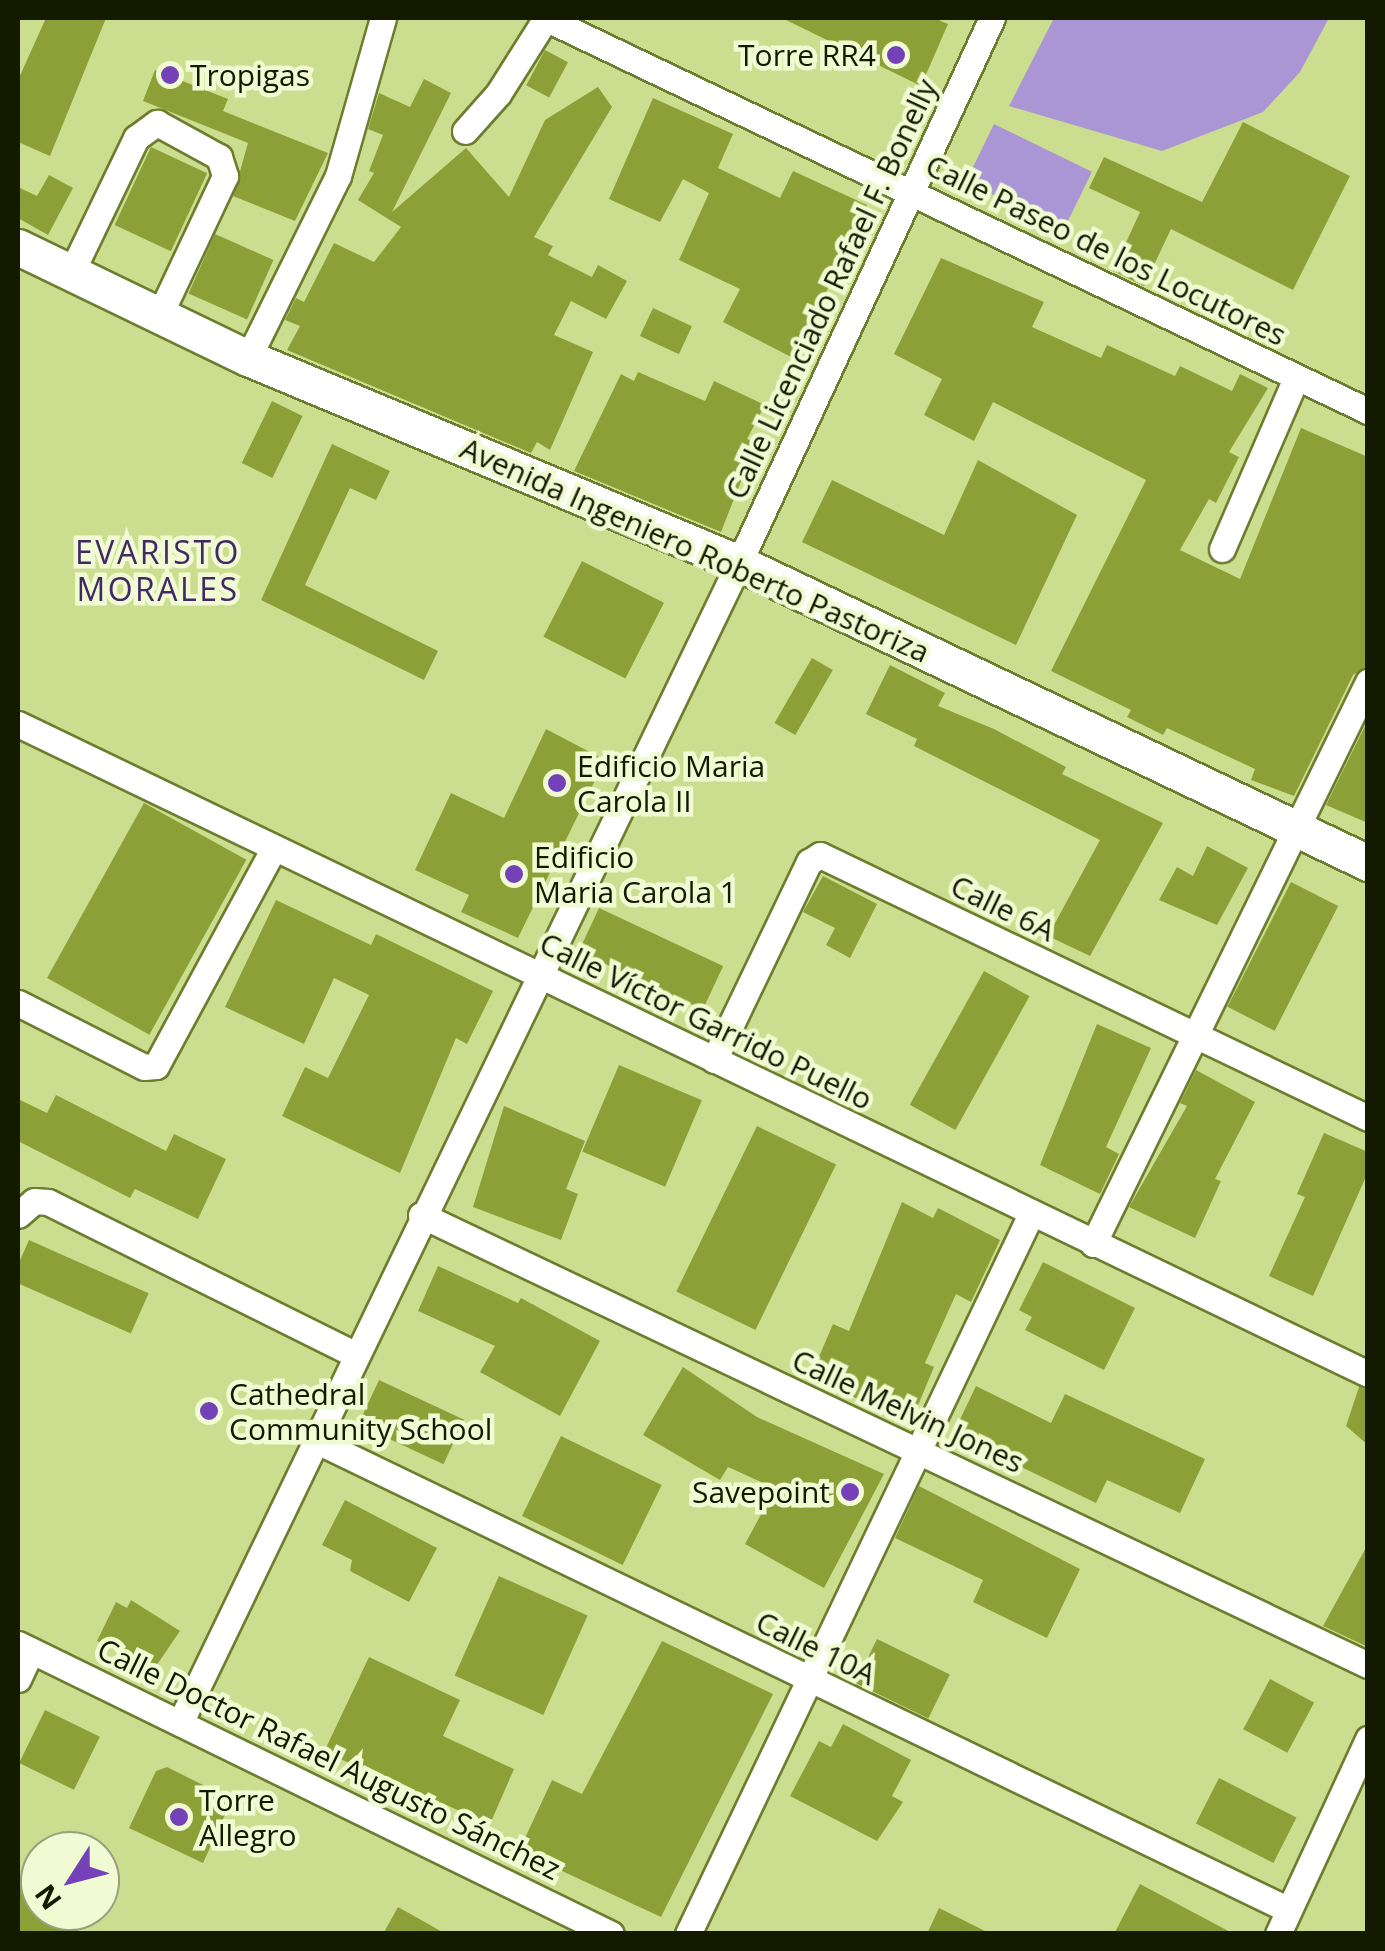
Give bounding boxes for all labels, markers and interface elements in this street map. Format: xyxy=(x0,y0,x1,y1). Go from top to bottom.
place label: Torre RR4 xyxy=(738,37,876,73)
marker: Torre RR4 xyxy=(885,44,907,66)
place label: Tropigas xyxy=(190,57,310,93)
marker: Tropigas xyxy=(159,64,181,86)
street label: Calle Licenciado Rafael F. Bonelly xyxy=(718,73,944,505)
street label: Calle Paseo de los Locutores xyxy=(920,147,1292,353)
street label: Avenida Ingeniero Roberto Pastoriza xyxy=(455,430,935,670)
district label: EVARISTO MORALES xyxy=(75,534,241,609)
place label: Edificio Maria Carola II xyxy=(577,748,765,818)
marker: Edificio Maria Carola II xyxy=(546,772,568,794)
place label: Edificio Maria Carola 1 xyxy=(534,839,737,910)
marker: Edificio Maria Carola 1 xyxy=(503,863,525,885)
street label: Calle 6A xyxy=(945,867,1061,949)
street label: Calle Víctor Garrido Puello xyxy=(534,925,878,1117)
street label: Calle Melvin Jones xyxy=(787,1342,1029,1480)
place label: Cathedral Community School xyxy=(229,1376,492,1446)
marker: Cathedral Community School xyxy=(198,1400,220,1422)
place label: Savepoint xyxy=(692,1474,830,1510)
marker: Savepoint xyxy=(839,1481,861,1503)
street label: Calle 10A xyxy=(750,1604,882,1692)
street label: Calle Doctor Rafael Augusto Sánchez xyxy=(92,1631,566,1887)
place label: Torre Allegro xyxy=(199,1782,297,1852)
marker: Torre Allegro xyxy=(168,1806,190,1828)
north arrow xyxy=(20,1831,120,1931)
text: N xyxy=(25,1877,69,1918)

